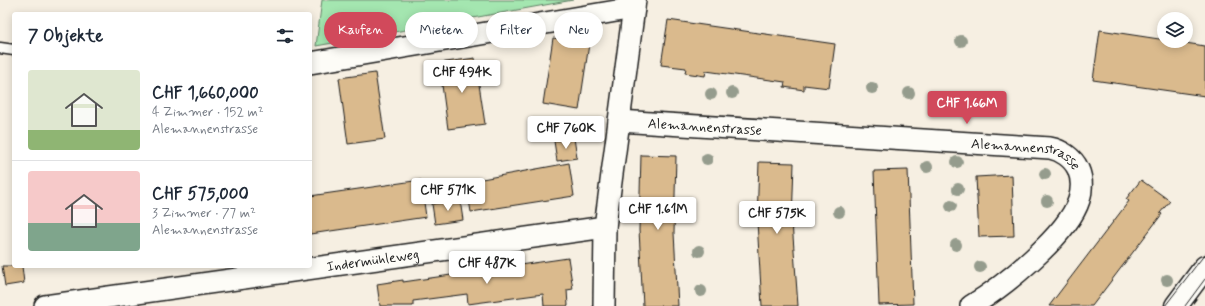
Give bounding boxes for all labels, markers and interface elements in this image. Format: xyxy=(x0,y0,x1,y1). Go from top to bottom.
chip: Kaufen xyxy=(324,12,397,48)
chip: Mieten xyxy=(405,12,478,48)
chip: Filter xyxy=(486,12,546,48)
chip: Neu xyxy=(554,12,603,48)
map controls xyxy=(1157,12,1193,48)
button: layers xyxy=(1157,12,1193,48)
text: 7 Objekte xyxy=(28,25,103,47)
icon: filters xyxy=(274,25,296,47)
pin: CHF 494K xyxy=(421,60,503,94)
text: CHF 494K xyxy=(432,64,492,81)
text: CHF 1,660,000 xyxy=(152,82,259,104)
icon: home xyxy=(60,86,108,134)
pin: CHF 1.66M xyxy=(921,91,1013,125)
text: CHF 1.66M xyxy=(937,95,997,112)
text: 4 Zimmer · 152 m² xyxy=(152,104,264,121)
street label: Alemannenstrasse xyxy=(647,115,762,140)
pin: CHF 760K xyxy=(525,116,607,150)
text: CHF 760K xyxy=(536,120,596,137)
text: Alemannenstrasse xyxy=(152,121,258,138)
street label: Alemannenstrasse xyxy=(970,135,1085,173)
pin: CHF 571K xyxy=(407,178,489,212)
text: CHF 571K xyxy=(420,182,476,199)
text: CHF 575,000 xyxy=(152,183,249,205)
icon: home xyxy=(60,187,108,235)
pin: CHF 1.61M xyxy=(612,197,704,231)
text: CHF 1.61M xyxy=(628,201,688,218)
pin: CHF 575K xyxy=(736,201,818,235)
text: 3 Zimmer · 77 m² xyxy=(152,205,256,222)
text: CHF 575K xyxy=(748,205,806,222)
text: Alemannenstrasse xyxy=(152,222,258,239)
street label: Indermühleweg xyxy=(326,245,420,276)
pin: CHF 487K xyxy=(446,251,528,285)
text: CHF 487K xyxy=(458,255,516,272)

